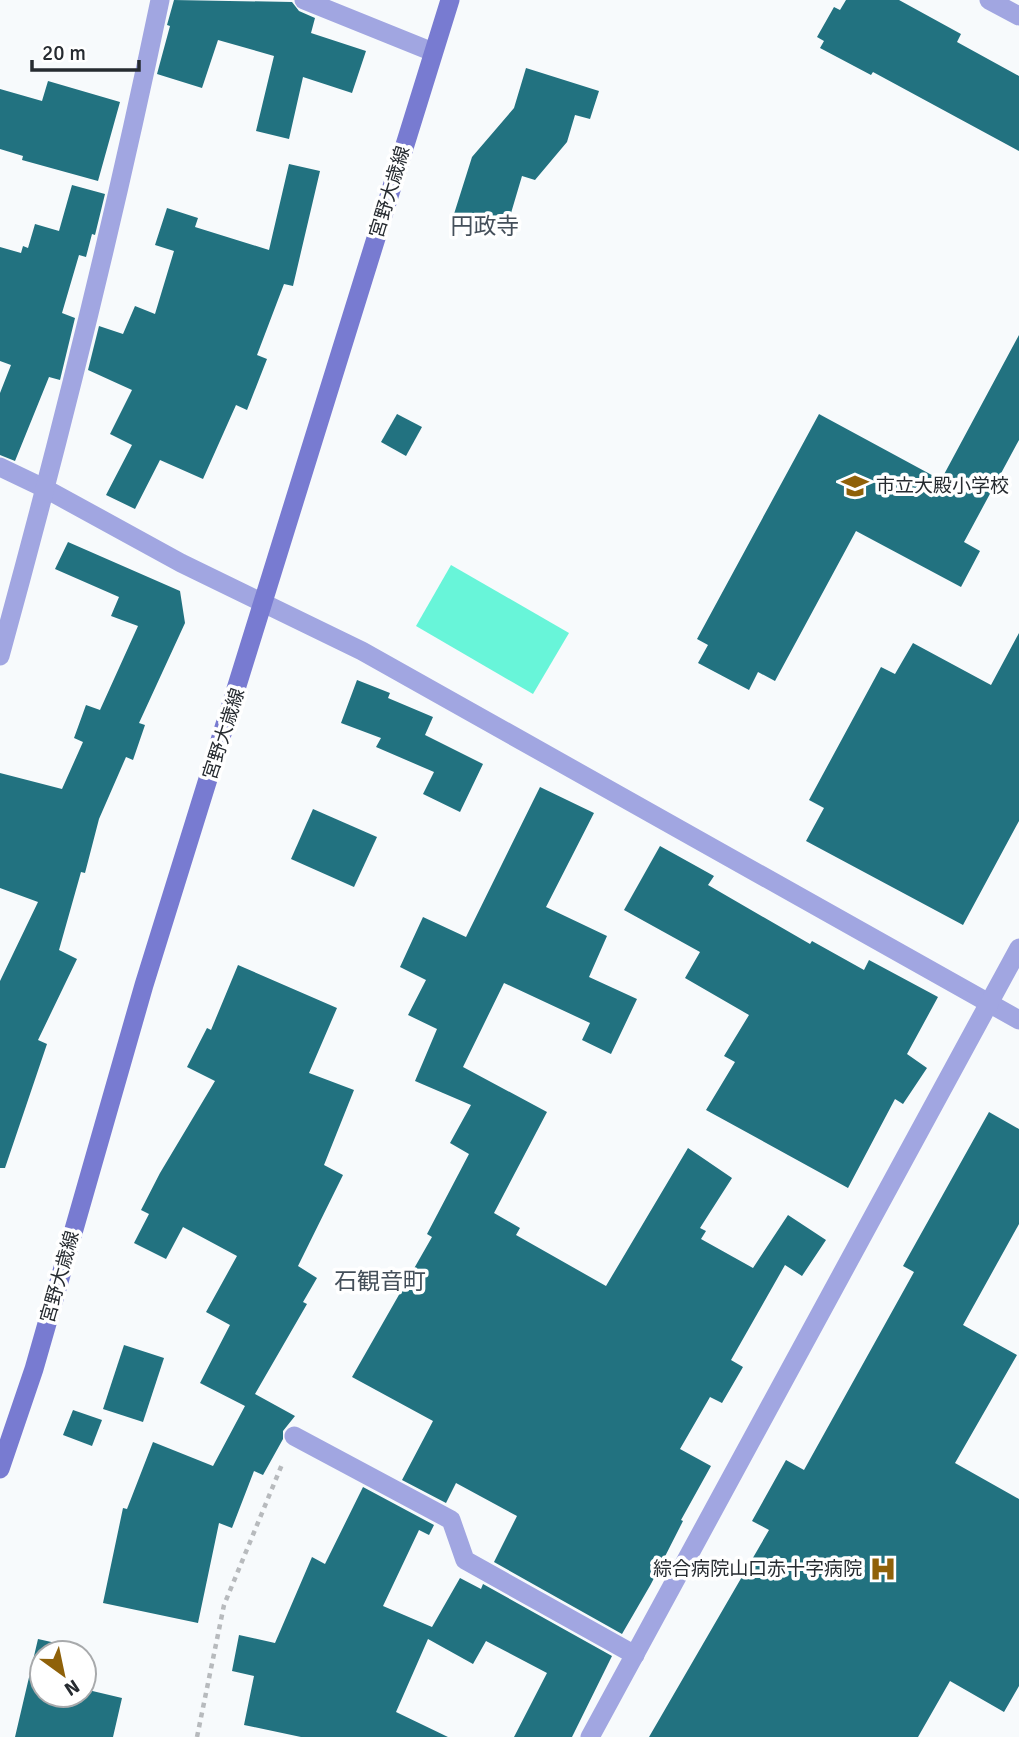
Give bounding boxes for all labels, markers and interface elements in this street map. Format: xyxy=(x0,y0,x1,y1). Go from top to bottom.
scale bar xyxy=(32,28,138,72)
text: 20 m xyxy=(42,40,86,66)
street label: 宮野大歳線 xyxy=(365,143,415,241)
district label: 円政寺 xyxy=(451,212,520,241)
school or university icon: 市立大殿小学校 xyxy=(840,471,870,501)
place label: 市立大殿小学校 xyxy=(876,474,1009,498)
street label: 宮野大歳線 xyxy=(198,685,250,783)
street label: 宮野大歳線 xyxy=(35,1228,85,1326)
district label: 石観音町 xyxy=(334,1267,426,1296)
hospital icon: 綜合病院山口赤十字病院 xyxy=(868,1554,898,1584)
place label: 綜合病院山口赤十字病院 xyxy=(653,1557,862,1581)
north arrow xyxy=(28,1639,98,1709)
text: N xyxy=(60,1674,84,1701)

